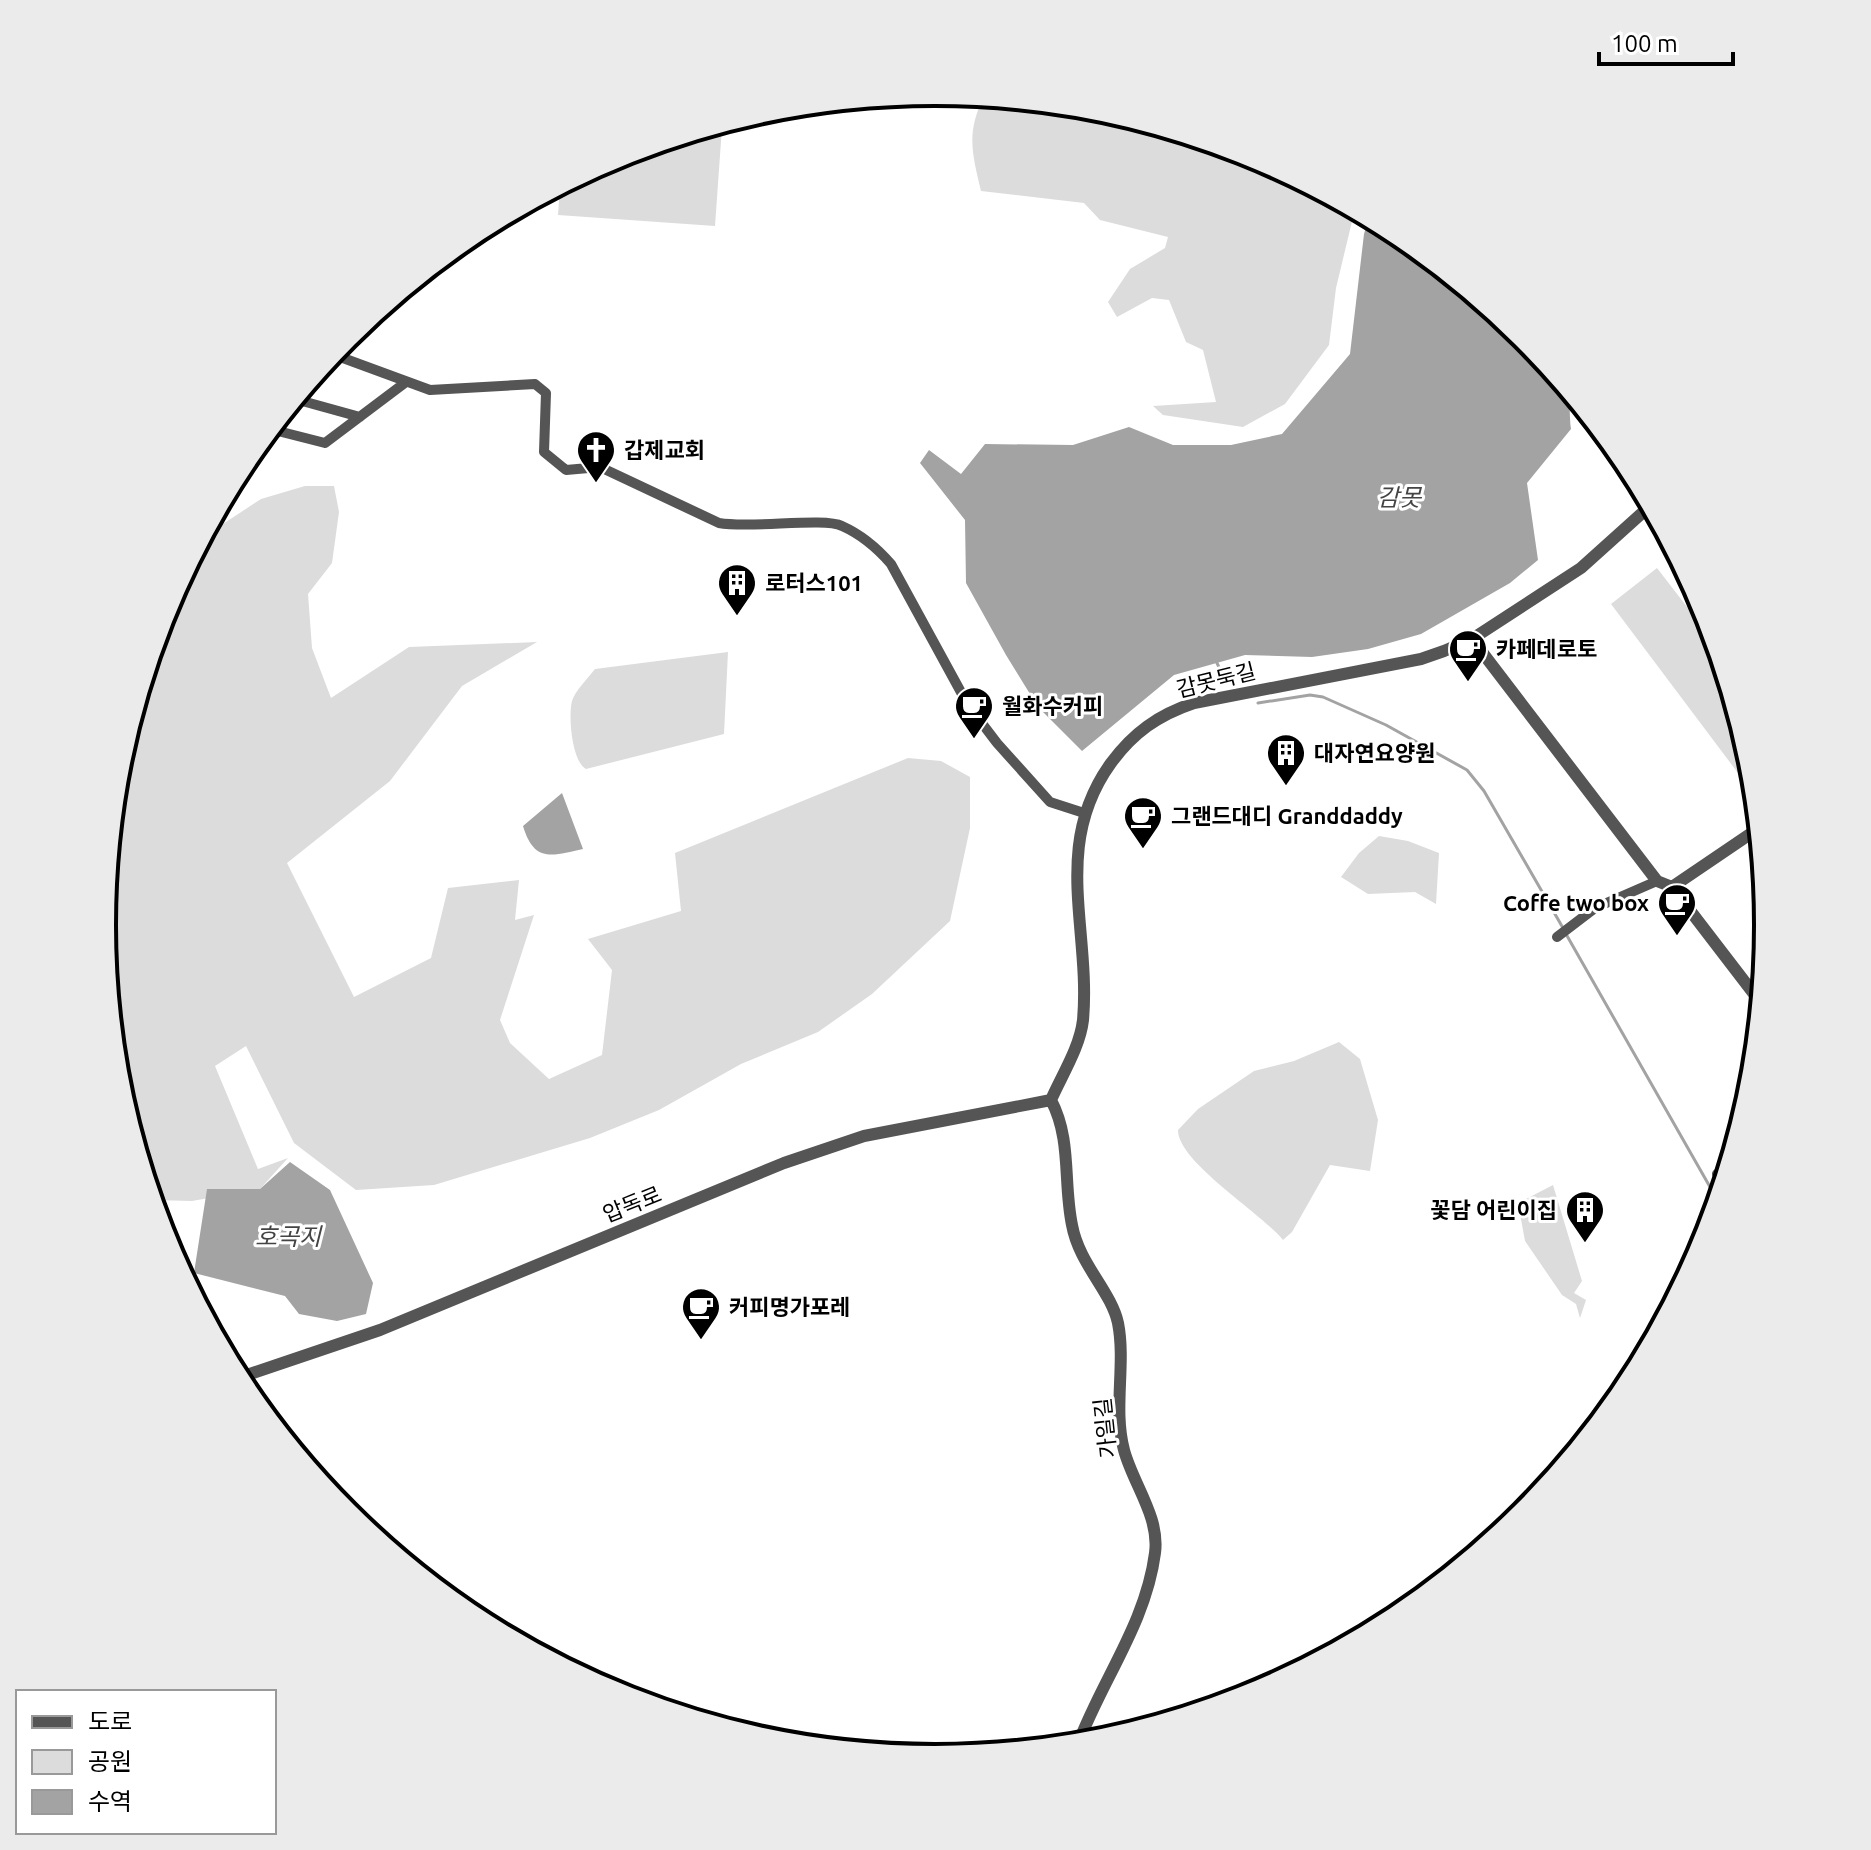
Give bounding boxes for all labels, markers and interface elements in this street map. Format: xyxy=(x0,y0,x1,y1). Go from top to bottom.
scale bar xyxy=(1599,16,1733,66)
text: 100 m xyxy=(1611,30,1678,57)
church icon: 갑제교회 xyxy=(575,429,617,484)
place label: 갑제교회 xyxy=(624,437,705,462)
water label: 감못 xyxy=(1377,484,1423,511)
building icon: 로터스101 xyxy=(716,562,758,617)
place label: 로터스101 xyxy=(765,570,863,595)
cafe icon: 카페데로토 xyxy=(1447,628,1489,683)
place label: 카페데로토 xyxy=(1496,636,1597,661)
street label: 감못둑길 xyxy=(1174,658,1258,701)
cafe icon: 월화수커피 xyxy=(953,685,995,740)
place label: 월화수커피 xyxy=(1002,693,1103,718)
building icon: 대자연요양원 xyxy=(1265,732,1307,787)
place label: 대자연요양원 xyxy=(1314,740,1435,765)
cafe icon: 그랜드대디 Granddaddy xyxy=(1122,795,1164,850)
place label: 그랜드대디 Granddaddy xyxy=(1171,803,1403,828)
cafe icon: Coffe two box xyxy=(1656,882,1698,937)
place label: Coffe two box xyxy=(1503,890,1649,915)
street label: 압독로 xyxy=(599,1181,665,1227)
building icon: 꽃담 어린이집 xyxy=(1564,1189,1606,1244)
place label: 꽃담 어린이집 xyxy=(1430,1197,1557,1222)
water label: 호곡지 xyxy=(255,1223,323,1250)
cafe icon: 커피명가포레 xyxy=(680,1286,722,1341)
place label: 커피명가포레 xyxy=(729,1294,850,1319)
street label: 가일길 xyxy=(1089,1397,1120,1460)
legend xyxy=(16,1690,276,1834)
text: 도로 xyxy=(88,1708,132,1735)
text: 공원 xyxy=(88,1748,132,1775)
text: 수역 xyxy=(88,1788,132,1815)

